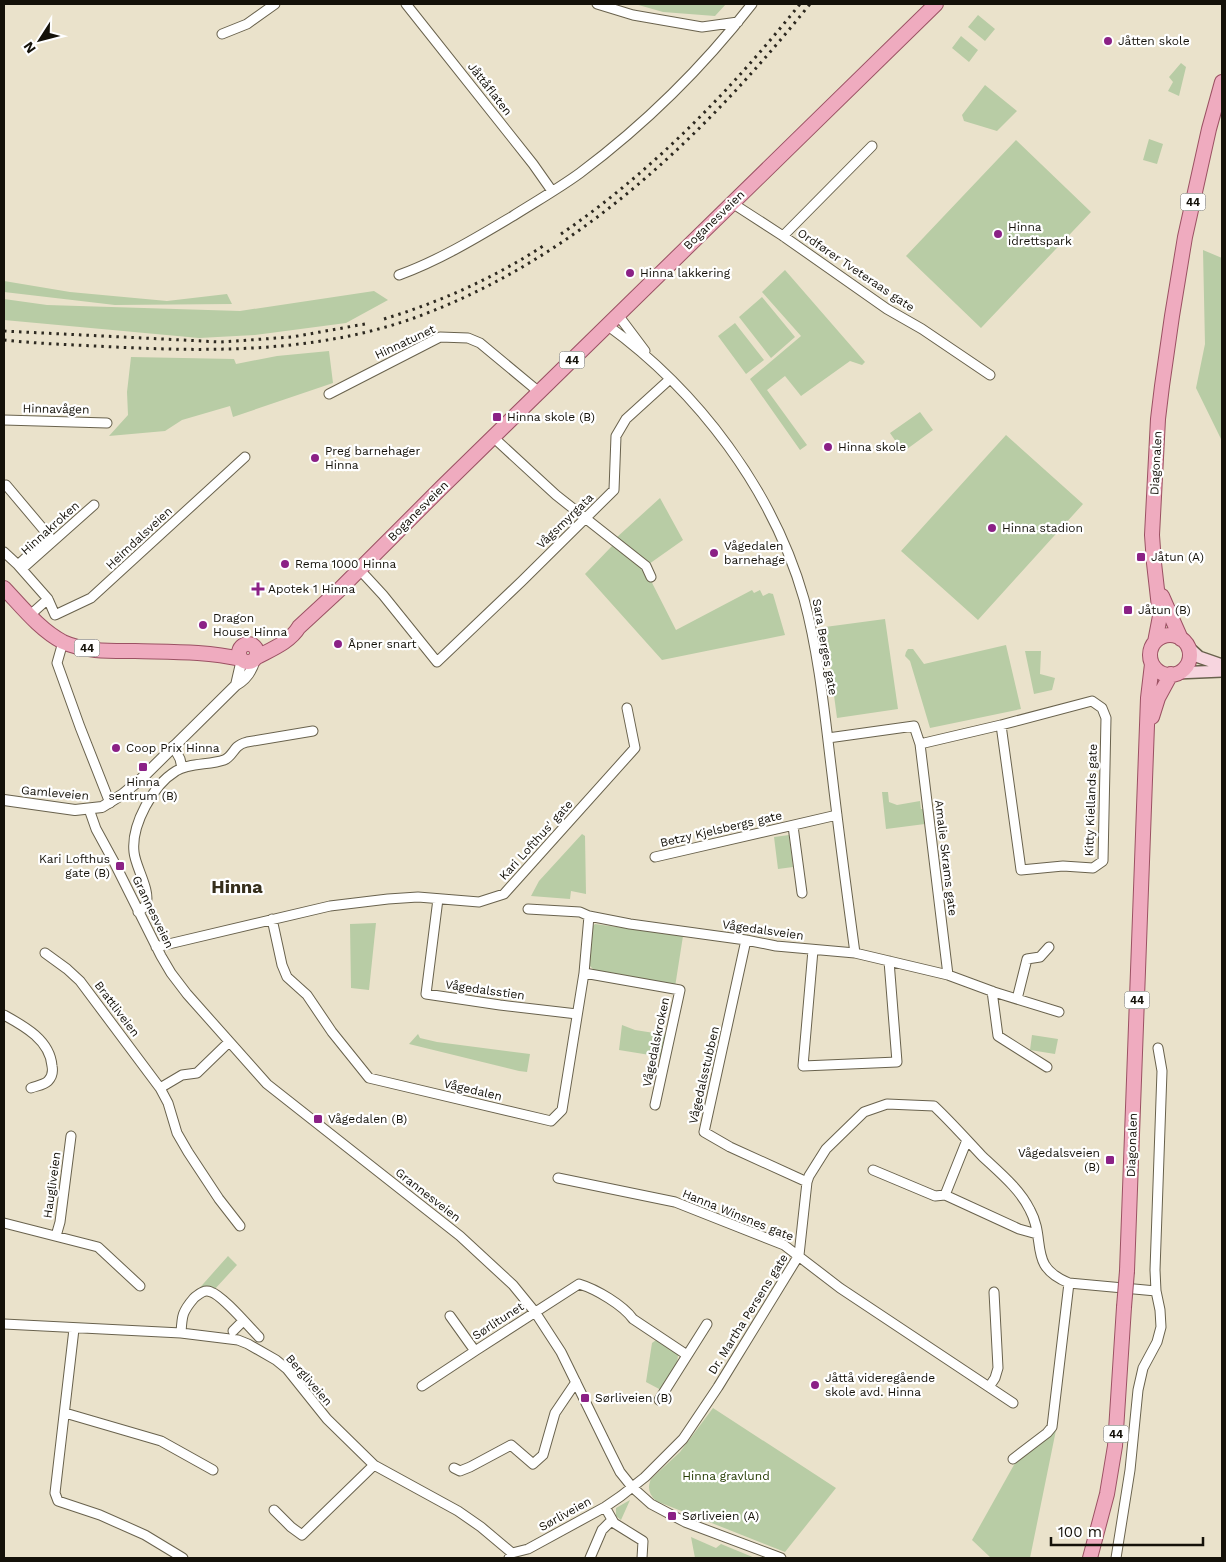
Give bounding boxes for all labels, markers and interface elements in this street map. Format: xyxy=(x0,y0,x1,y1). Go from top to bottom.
north arrow xyxy=(15,15,65,65)
place label: Jåtten skole xyxy=(1118,34,1190,48)
marker: Jåtten skole xyxy=(1102,35,1114,47)
text: N xyxy=(20,39,39,57)
street label: Jåttåflaten xyxy=(465,60,515,118)
street label: Boganesveien xyxy=(681,187,747,253)
road number: 44 xyxy=(1180,193,1206,210)
place label: Hinna idrettspark xyxy=(1008,220,1072,248)
street label: Ordfører Tveteraas gate xyxy=(795,226,917,314)
marker: Hinna idrettspark xyxy=(992,228,1004,240)
place label: Hinna lakkering xyxy=(640,266,731,280)
marker: Hinna lakkering xyxy=(624,267,636,279)
street label: Hinnatunet xyxy=(373,322,437,362)
road number: 44 xyxy=(560,352,584,368)
street label: Hinnavågen xyxy=(22,401,90,417)
place label: Hinna skole (B) xyxy=(507,410,595,424)
marker: Hinna skole (B) xyxy=(491,411,503,423)
street label: Diagonalen xyxy=(1147,430,1165,496)
place label: Hinna skole xyxy=(838,440,906,454)
marker: Hinna skole xyxy=(822,441,834,453)
place label: Preg barnehager Hinna xyxy=(325,444,421,472)
marker: Preg barnehager Hinna xyxy=(309,452,321,464)
street label: Boganesveien xyxy=(385,478,451,544)
street label: Vågsmyrgata xyxy=(534,490,596,552)
street label: Hinnakroken xyxy=(18,498,82,558)
street label: Heimdalsveien xyxy=(103,504,175,572)
place label: Hinna stadion xyxy=(1002,521,1083,535)
marker: Hinna stadion xyxy=(986,522,998,534)
place label: Vågedalen barnehage xyxy=(724,539,785,567)
marker: Vågedalen barnehage xyxy=(708,547,720,559)
place label: Jåtun (A) xyxy=(1151,550,1204,564)
marker: Jåtun (A) xyxy=(1135,551,1147,563)
place label: Rema 1000 Hinna xyxy=(295,557,397,571)
marker: Rema 1000 Hinna xyxy=(279,558,291,570)
place label: Apotek 1 Hinna xyxy=(268,582,356,596)
marker: Apotek 1 Hinna xyxy=(252,583,264,595)
street label: Sara Berges gate xyxy=(810,598,840,696)
place label: Jåtun (B) xyxy=(1138,603,1191,617)
marker: Jåtun (B) xyxy=(1122,604,1134,616)
place label: Dragon House Hinna xyxy=(213,611,288,639)
marker: Dragon House Hinna xyxy=(197,619,209,631)
place label: Åpner snart xyxy=(348,637,417,651)
marker: Åpner snart xyxy=(332,638,344,650)
road number: 44 xyxy=(74,640,100,656)
place label: Coop Prix Hinna xyxy=(126,741,220,755)
marker: Coop Prix Hinna xyxy=(110,742,122,754)
street label: Kitty Kiellands gate xyxy=(1082,743,1100,857)
marker: Hinna sentrum (B) xyxy=(137,761,149,773)
place label: Hinna sentrum (B) xyxy=(108,775,178,803)
street label: Gamleveien xyxy=(20,783,90,803)
street label: Kari Lofthus' gate xyxy=(496,797,576,883)
street label: Amalie Skrams gate xyxy=(932,799,960,917)
street label: Betzy Kjelsbergs gate xyxy=(659,808,783,850)
place label: Kari Lofthus gate (B) xyxy=(39,852,110,880)
marker: Kari Lofthus gate (B) xyxy=(114,860,126,872)
street label: Grannesveien xyxy=(129,873,177,951)
district label: Hinna xyxy=(211,876,263,897)
street label: Vågedalsveien xyxy=(721,917,805,943)
street label: Vågedalsstien xyxy=(444,977,526,1003)
street label: Brattliveien xyxy=(92,978,142,1040)
road number: 44 xyxy=(1124,992,1150,1008)
street label: Vågedalskroken xyxy=(640,996,672,1088)
street label: Vågedalsstubben xyxy=(686,1025,722,1125)
street label: Vågedalen xyxy=(442,1076,504,1104)
place label: Vågedalen (B) xyxy=(328,1112,407,1126)
marker: Vågedalen (B) xyxy=(312,1113,324,1125)
street label: Diagonalen xyxy=(1124,1113,1140,1177)
place label: Vågedalsveien (B) xyxy=(1018,1146,1100,1174)
street label: Haugliveien xyxy=(40,1151,64,1219)
marker: Vågedalsveien (B) xyxy=(1104,1154,1116,1166)
street label: Grannesveien xyxy=(393,1165,463,1225)
street label: Hanna Winsnes gate xyxy=(680,1186,796,1244)
street label: Dr. Martha Persens gate xyxy=(705,1251,791,1377)
street label: Sørlitunet xyxy=(470,1299,526,1343)
street label: Bergliveien xyxy=(283,1352,335,1408)
place label: Jåttå videregående skole avd. Hinna xyxy=(825,1371,935,1399)
marker: Jåttå videregående skole avd. Hinna xyxy=(809,1379,821,1391)
place label: Sørliveien (B) xyxy=(595,1391,672,1405)
marker: Sørliveien (B) xyxy=(579,1392,591,1404)
road number: 44 xyxy=(1104,1426,1128,1442)
park label: Hinna gravlund xyxy=(682,1469,770,1483)
street label: Sørliveien xyxy=(537,1494,593,1534)
place label: Sørliveien (A) xyxy=(682,1509,759,1523)
marker: Sørliveien (A) xyxy=(666,1510,678,1522)
scale bar xyxy=(1051,1514,1204,1546)
text: 100 m xyxy=(1058,1523,1102,1541)

